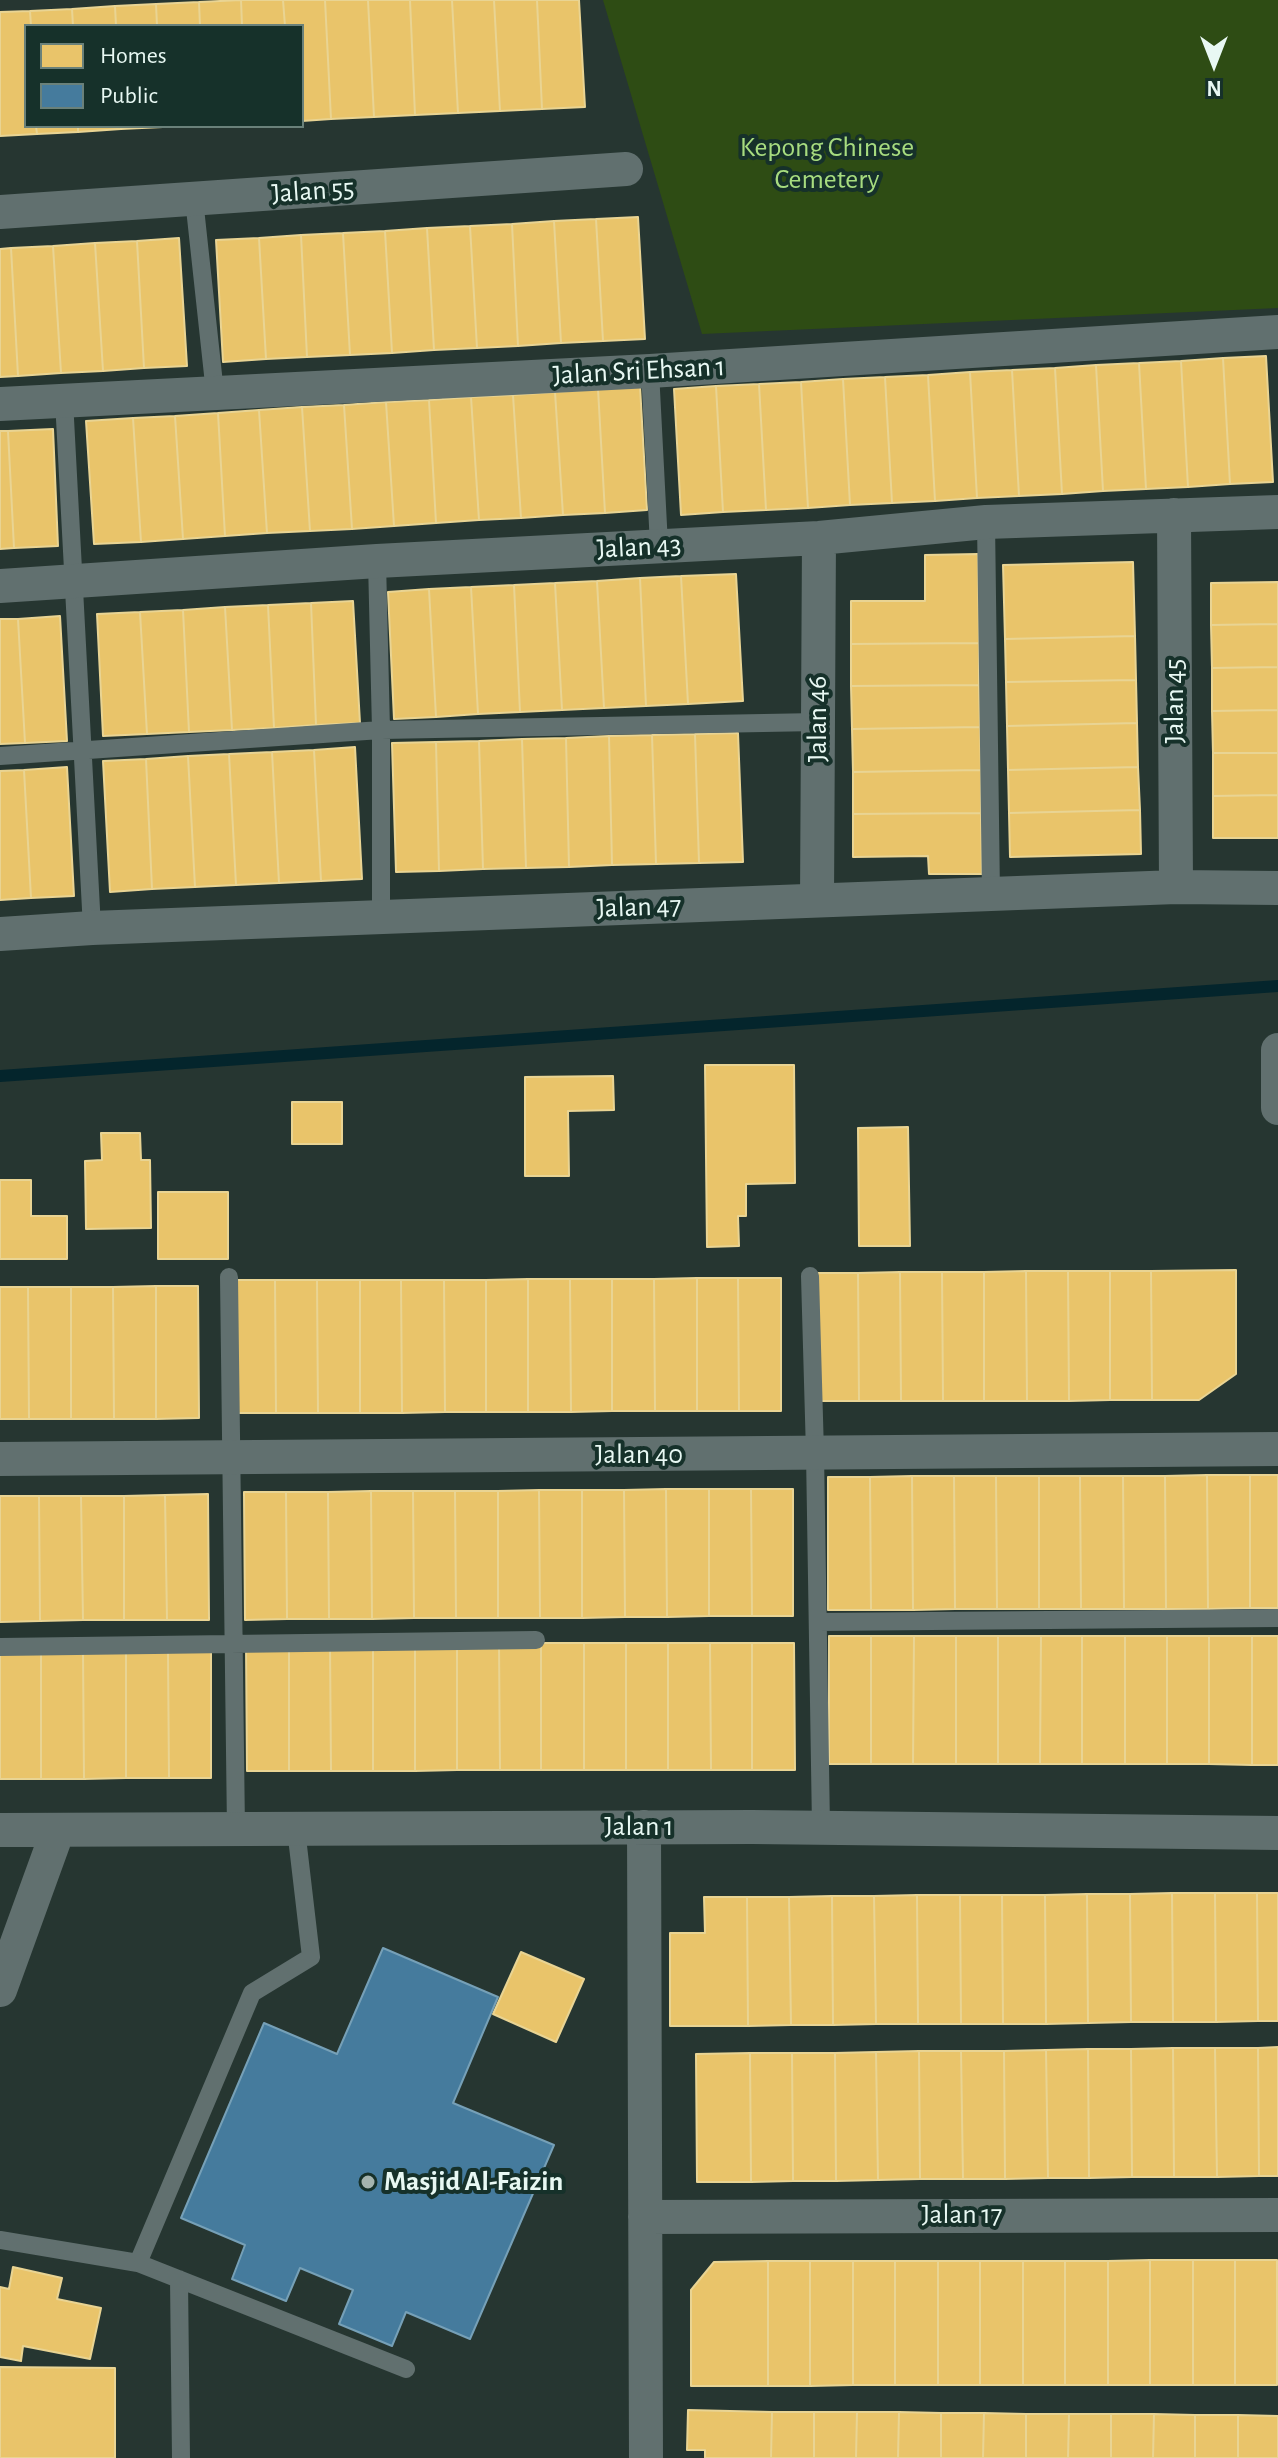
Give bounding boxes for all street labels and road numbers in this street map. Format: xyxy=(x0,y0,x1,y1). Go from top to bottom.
street label: Jalan 55 xyxy=(270,171,356,211)
street label: Jalan Sri Ehsan 1 xyxy=(552,350,726,392)
street label: Jalan 43 xyxy=(596,528,682,566)
street label: Jalan 45 xyxy=(1158,659,1192,743)
street label: Jalan 46 xyxy=(801,676,835,762)
street label: Jalan 47 xyxy=(596,889,682,925)
street label: Jalan 40 xyxy=(595,1438,683,1472)
street label: Jalan 1 xyxy=(604,1810,674,1844)
street label: Jalan 17 xyxy=(921,2198,1003,2232)

